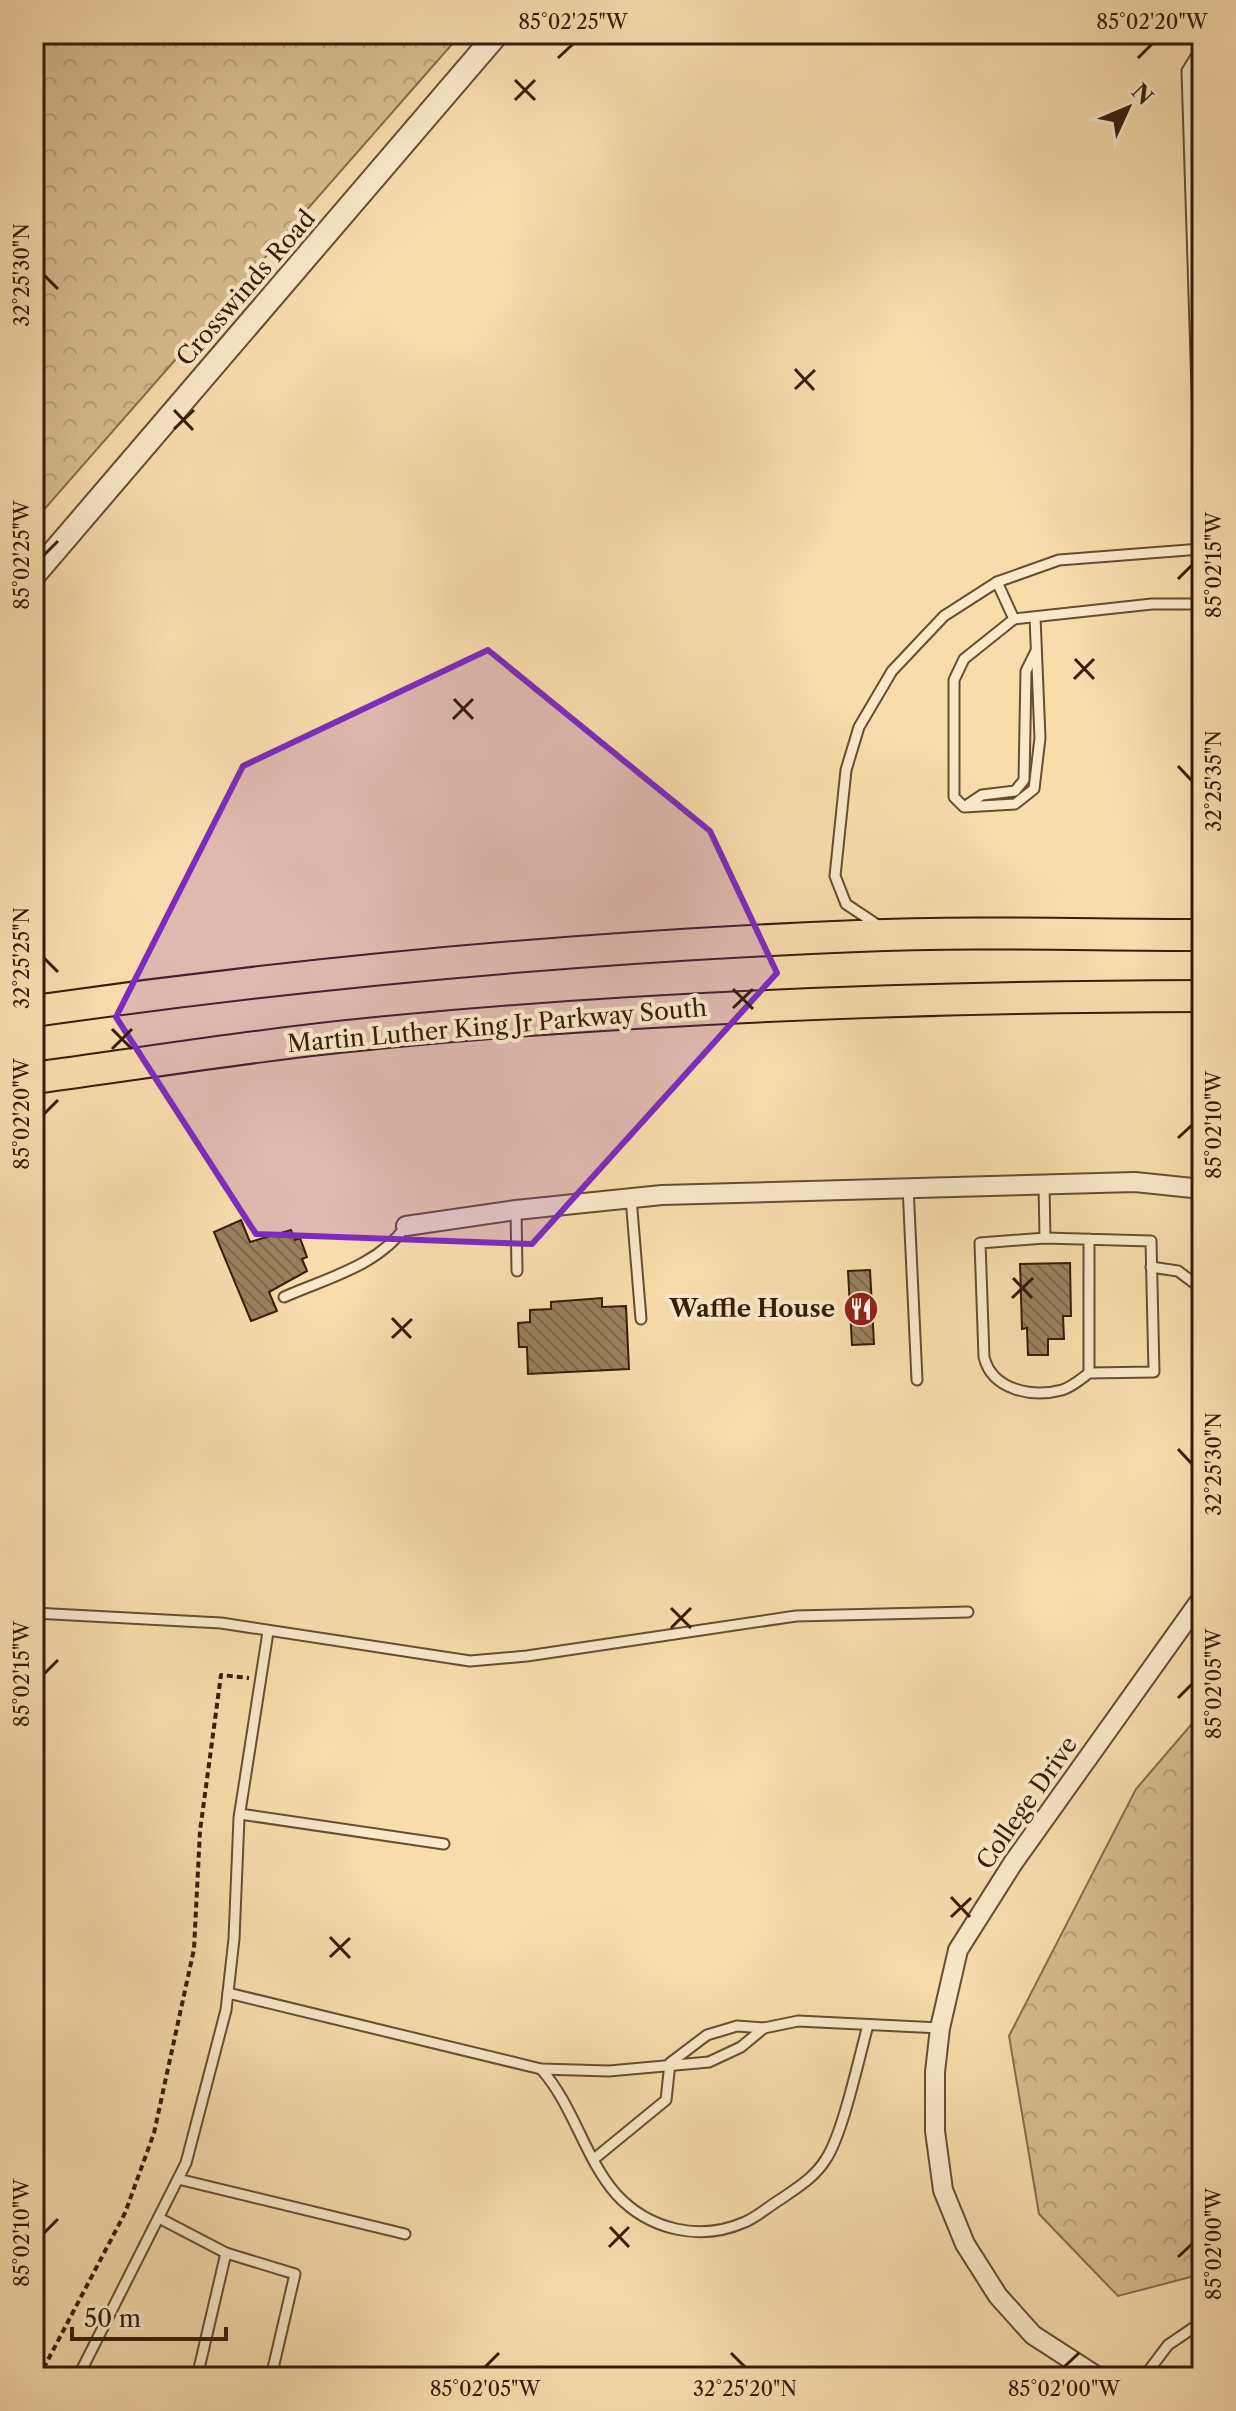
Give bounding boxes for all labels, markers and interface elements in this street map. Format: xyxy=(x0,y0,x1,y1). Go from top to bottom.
text: 85°02'25"W xyxy=(518,10,629,34)
text: 85°02'20"W xyxy=(1096,10,1209,34)
north arrow xyxy=(1088,68,1168,148)
text: N xyxy=(1126,78,1158,111)
street label: Crosswinds Road xyxy=(170,204,321,371)
text: 32°25'30"N xyxy=(10,223,34,327)
text: 85°02'25"W xyxy=(10,499,34,610)
text: 85°02'15"W xyxy=(1202,511,1226,618)
text: 32°25'35"N xyxy=(1202,730,1226,832)
text: 32°25'25"N xyxy=(10,907,34,1009)
street label: Martin Luther King Jr Parkway South xyxy=(286,993,708,1058)
text: 85°02'20"W xyxy=(10,1057,34,1170)
text: 85°02'10"W xyxy=(1202,1070,1226,1179)
restaurant icon: Waffle House xyxy=(842,1290,880,1328)
place label: Waffle House xyxy=(668,1294,835,1323)
text: 32°25'30"N xyxy=(1202,1412,1226,1516)
text: 85°02'15"W xyxy=(10,1620,34,1727)
text: 85°02'05"W xyxy=(1202,1628,1226,1739)
street label: College Drive xyxy=(970,1731,1083,1875)
text: 85°02'10"W xyxy=(10,2178,34,2287)
text: 85°02'00"W xyxy=(1202,2187,1226,2300)
scale bar xyxy=(72,2291,226,2341)
text: 50 m xyxy=(84,2304,141,2333)
text: 85°02'05"W xyxy=(430,2377,541,2401)
text: 32°25'20"N xyxy=(693,2377,797,2401)
text: 85°02'00"W xyxy=(1008,2377,1121,2401)

